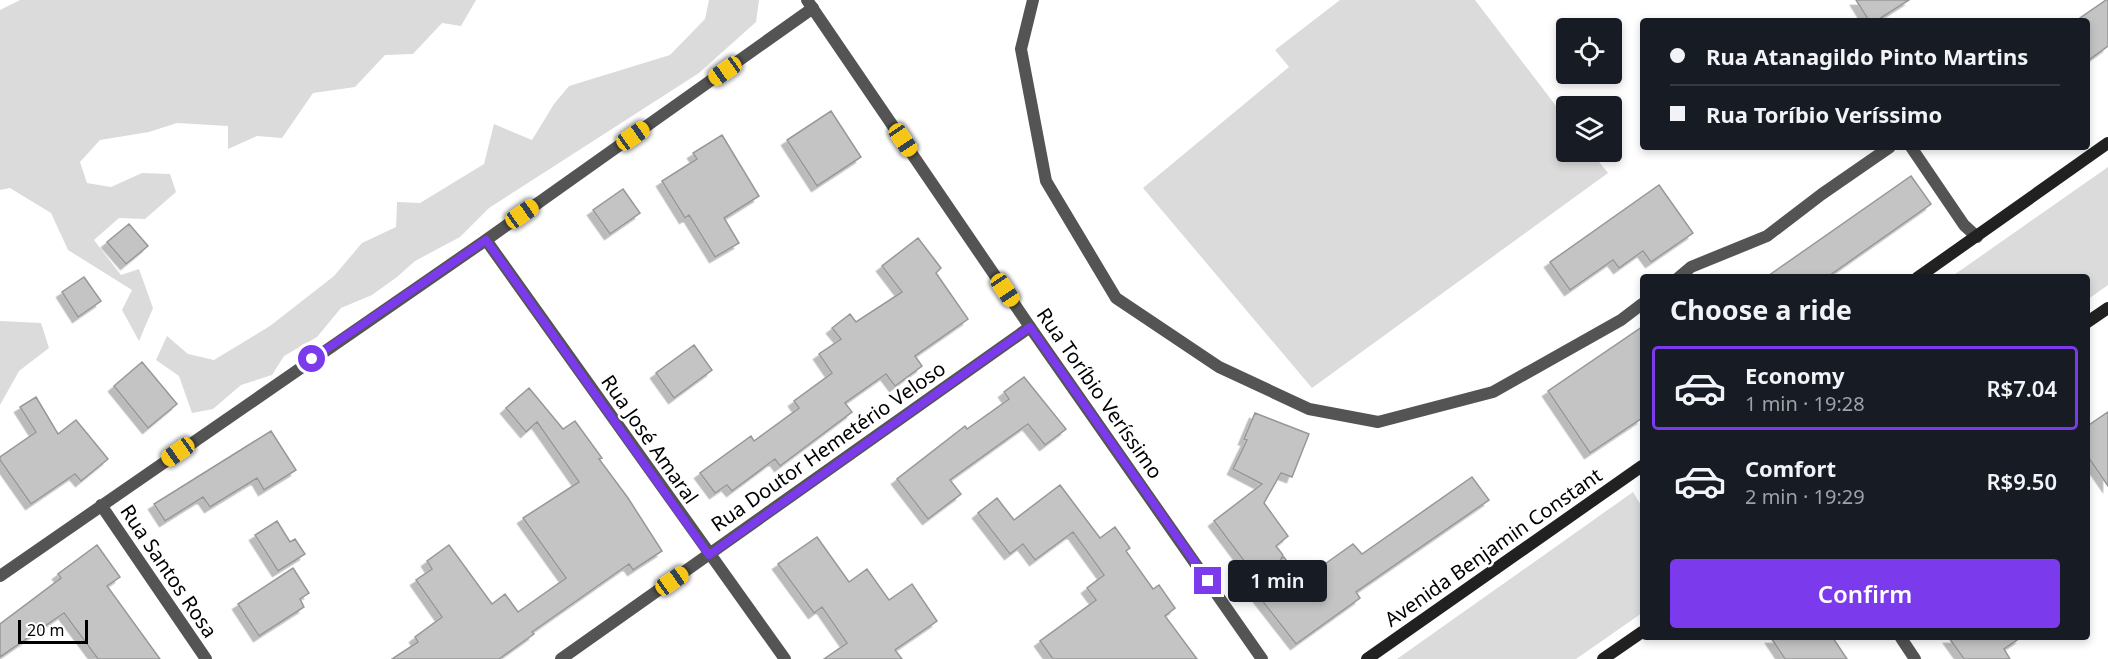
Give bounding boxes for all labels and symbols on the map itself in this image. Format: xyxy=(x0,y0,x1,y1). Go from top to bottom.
car xyxy=(705,53,745,89)
car xyxy=(613,118,653,154)
car xyxy=(885,120,921,160)
car xyxy=(502,196,542,232)
car xyxy=(987,270,1023,310)
street label: Rua Toríbio Veríssimo xyxy=(1031,302,1169,484)
route start xyxy=(298,345,325,372)
street label: Rua Doutor Hemetério Veloso xyxy=(705,355,951,537)
street label: Rua José Amaral xyxy=(595,369,705,509)
car xyxy=(158,434,198,470)
street label: Avenida Benjamin Constant xyxy=(1379,461,1607,633)
street label: Rua Santos Rosa xyxy=(114,499,224,643)
callout: 1 min xyxy=(1229,560,1328,602)
car xyxy=(652,563,692,599)
route end xyxy=(1194,567,1221,594)
scale bar xyxy=(18,617,88,644)

